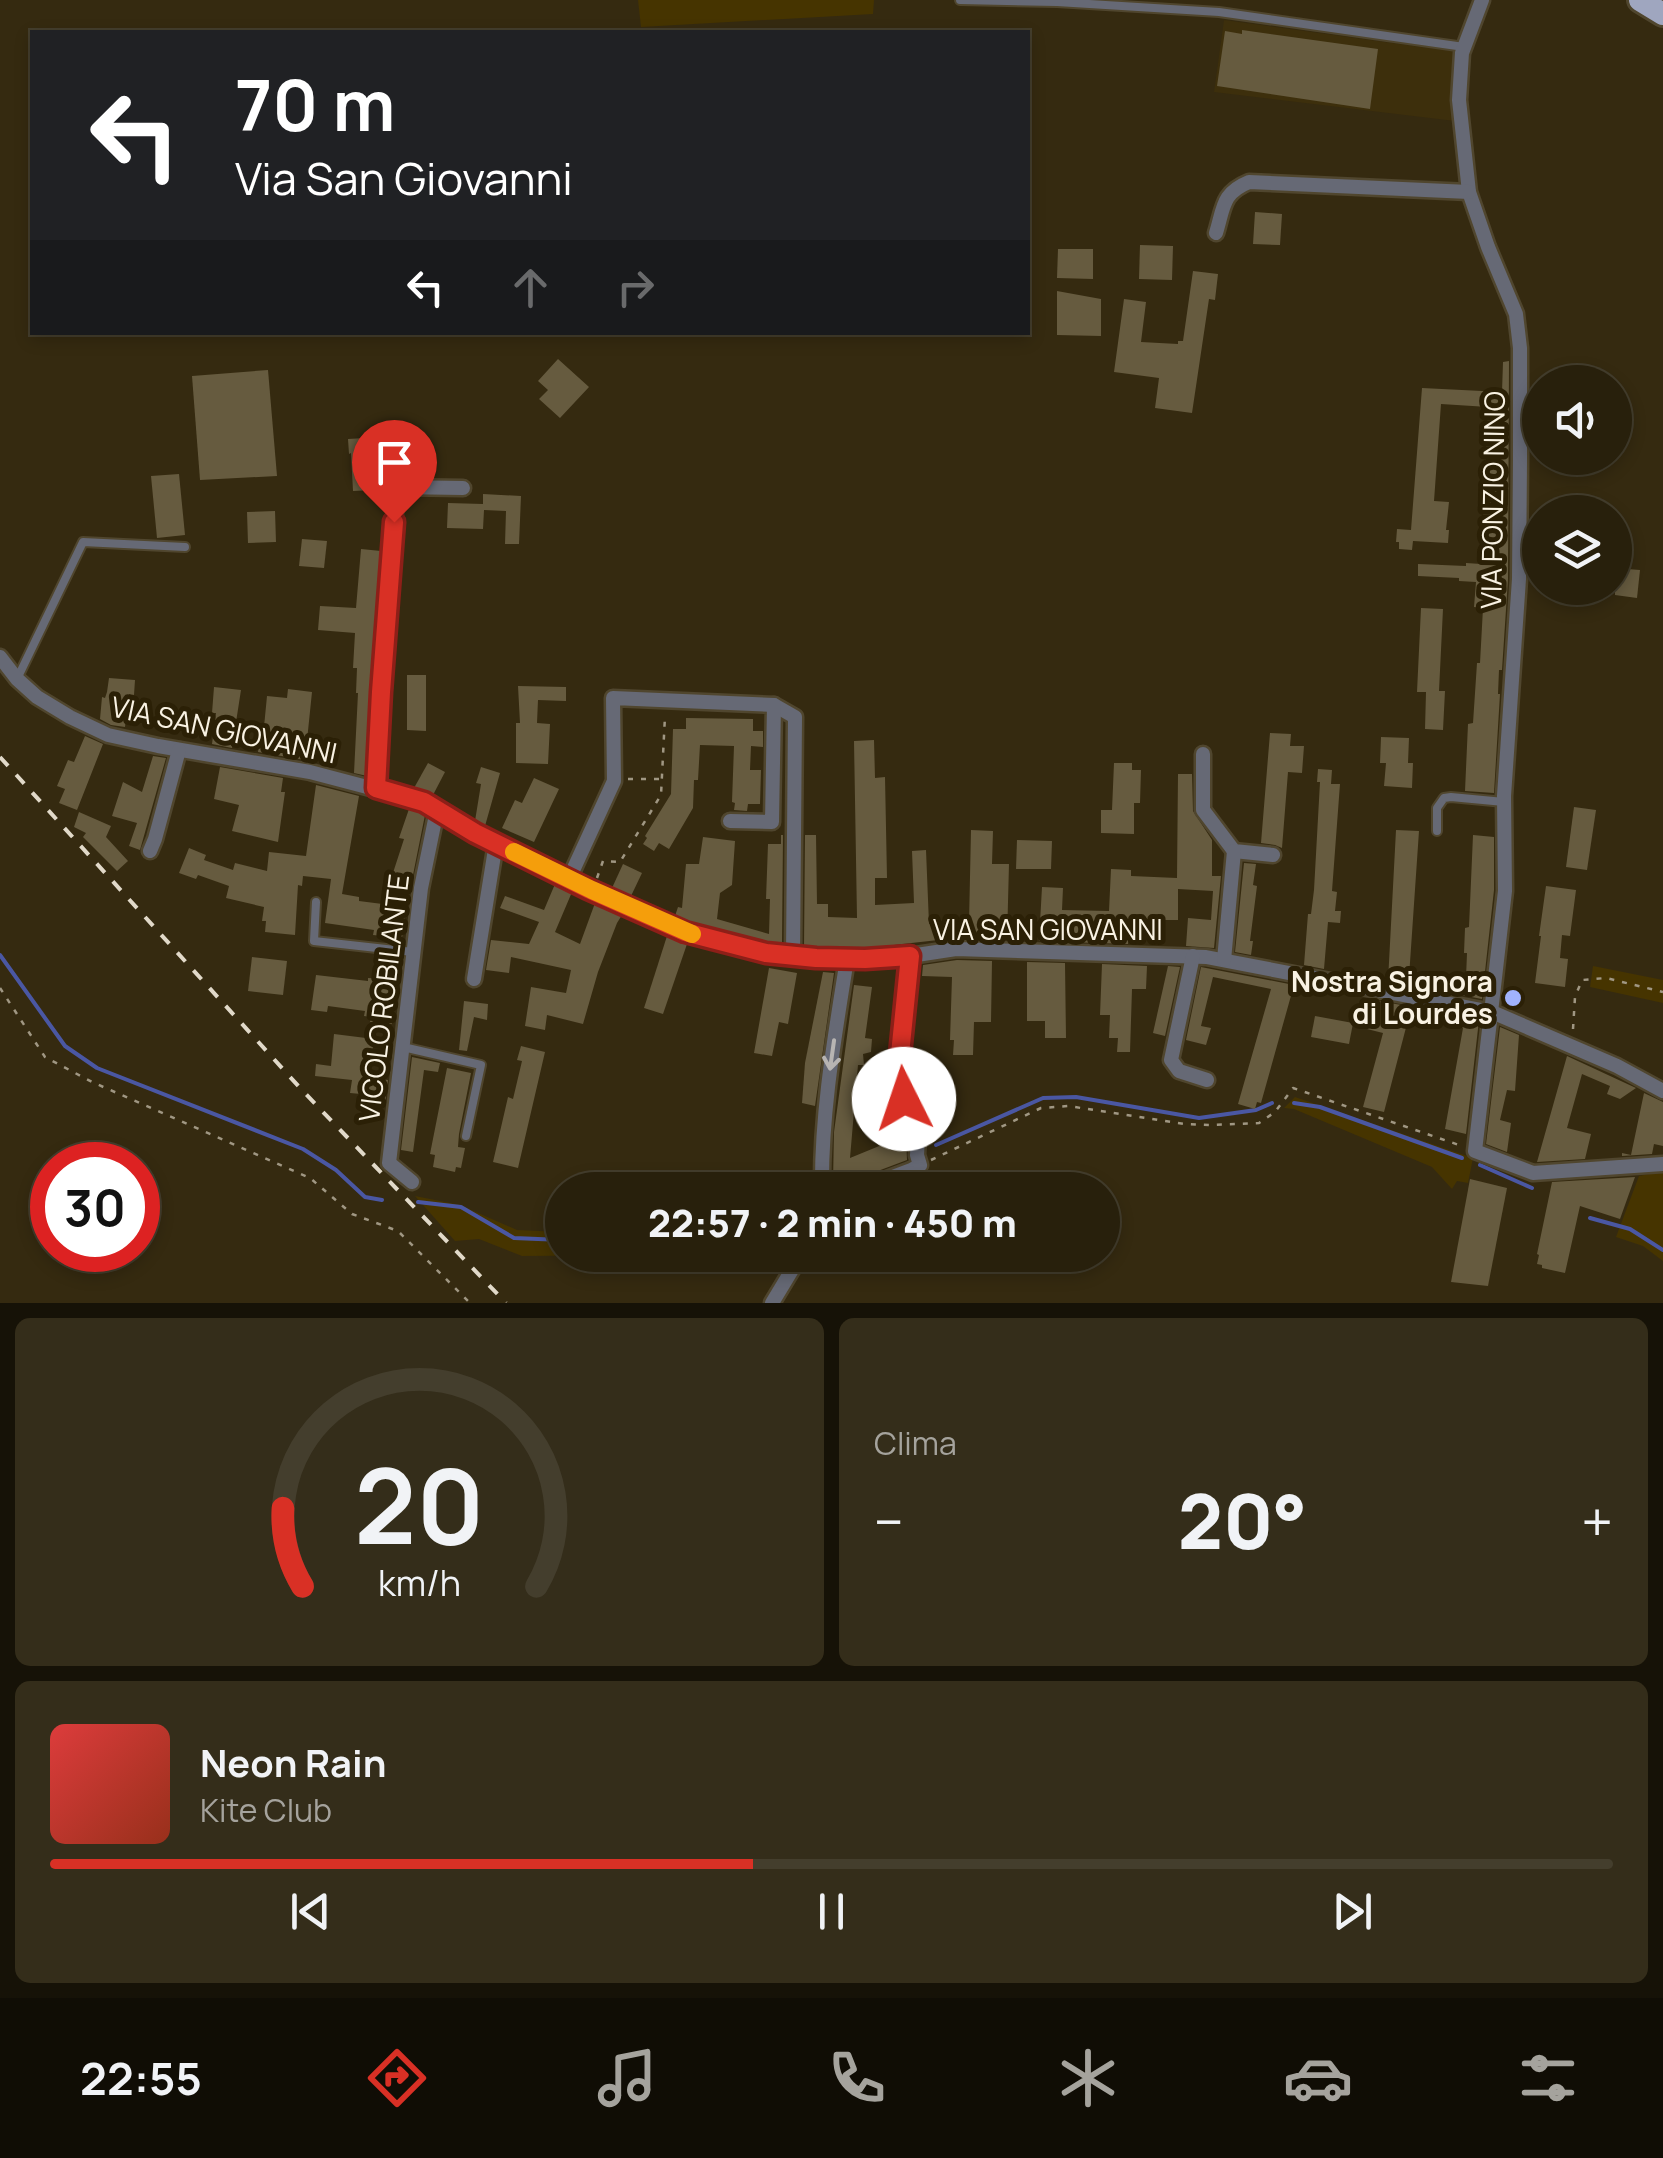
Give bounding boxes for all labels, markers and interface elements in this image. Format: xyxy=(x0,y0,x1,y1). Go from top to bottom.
text: 70 m xyxy=(235,56,395,152)
icon: left xyxy=(70,70,200,200)
text: Via San Giovanni xyxy=(235,147,573,209)
icon: left xyxy=(398,260,453,315)
icon: ahead xyxy=(503,260,558,315)
icon: right xyxy=(608,260,663,315)
map controls xyxy=(1522,365,1632,605)
button: sound xyxy=(1522,365,1632,475)
street label: VIA PONZIO NINO xyxy=(1471,391,1513,609)
pin xyxy=(352,420,437,523)
icon: arrive xyxy=(367,435,422,490)
button: layers xyxy=(1522,495,1632,605)
street label: VIA SAN GIOVANNI xyxy=(108,687,341,771)
street label: VICOLO ROBILANTE xyxy=(349,872,417,1124)
street label: VIA SAN GIOVANNI xyxy=(933,910,1163,948)
place label: Nostra Signora di Lourdes xyxy=(1291,962,1493,1032)
marker: Nostra Signora di Lourdes xyxy=(1502,987,1524,1009)
one-way arrow xyxy=(822,1039,840,1071)
position arrow xyxy=(852,1047,956,1151)
speed limit sign: 30 xyxy=(30,1142,160,1272)
text: 22:57 · 2 min · 450 m xyxy=(648,1196,1017,1248)
text: Clima xyxy=(874,1421,957,1465)
text: 20 xyxy=(354,1433,485,1575)
text: 20° xyxy=(1178,1469,1307,1572)
text: − xyxy=(874,1483,904,1559)
text: + xyxy=(1581,1483,1613,1559)
text: km/h xyxy=(378,1558,461,1607)
text: Neon Rain xyxy=(200,1736,386,1788)
text: Kite Club xyxy=(200,1788,332,1832)
icon: previous xyxy=(283,1884,338,1939)
icon: pause xyxy=(804,1884,859,1939)
icon: next xyxy=(1325,1884,1380,1939)
icon: directions xyxy=(362,2043,432,2113)
icon: music xyxy=(592,2043,662,2113)
icon: phone xyxy=(822,2043,892,2113)
icon: climate xyxy=(1053,2043,1123,2113)
icon: car xyxy=(1283,2043,1353,2113)
icon: filters xyxy=(1513,2043,1583,2113)
text: 22:55 xyxy=(80,2047,202,2109)

